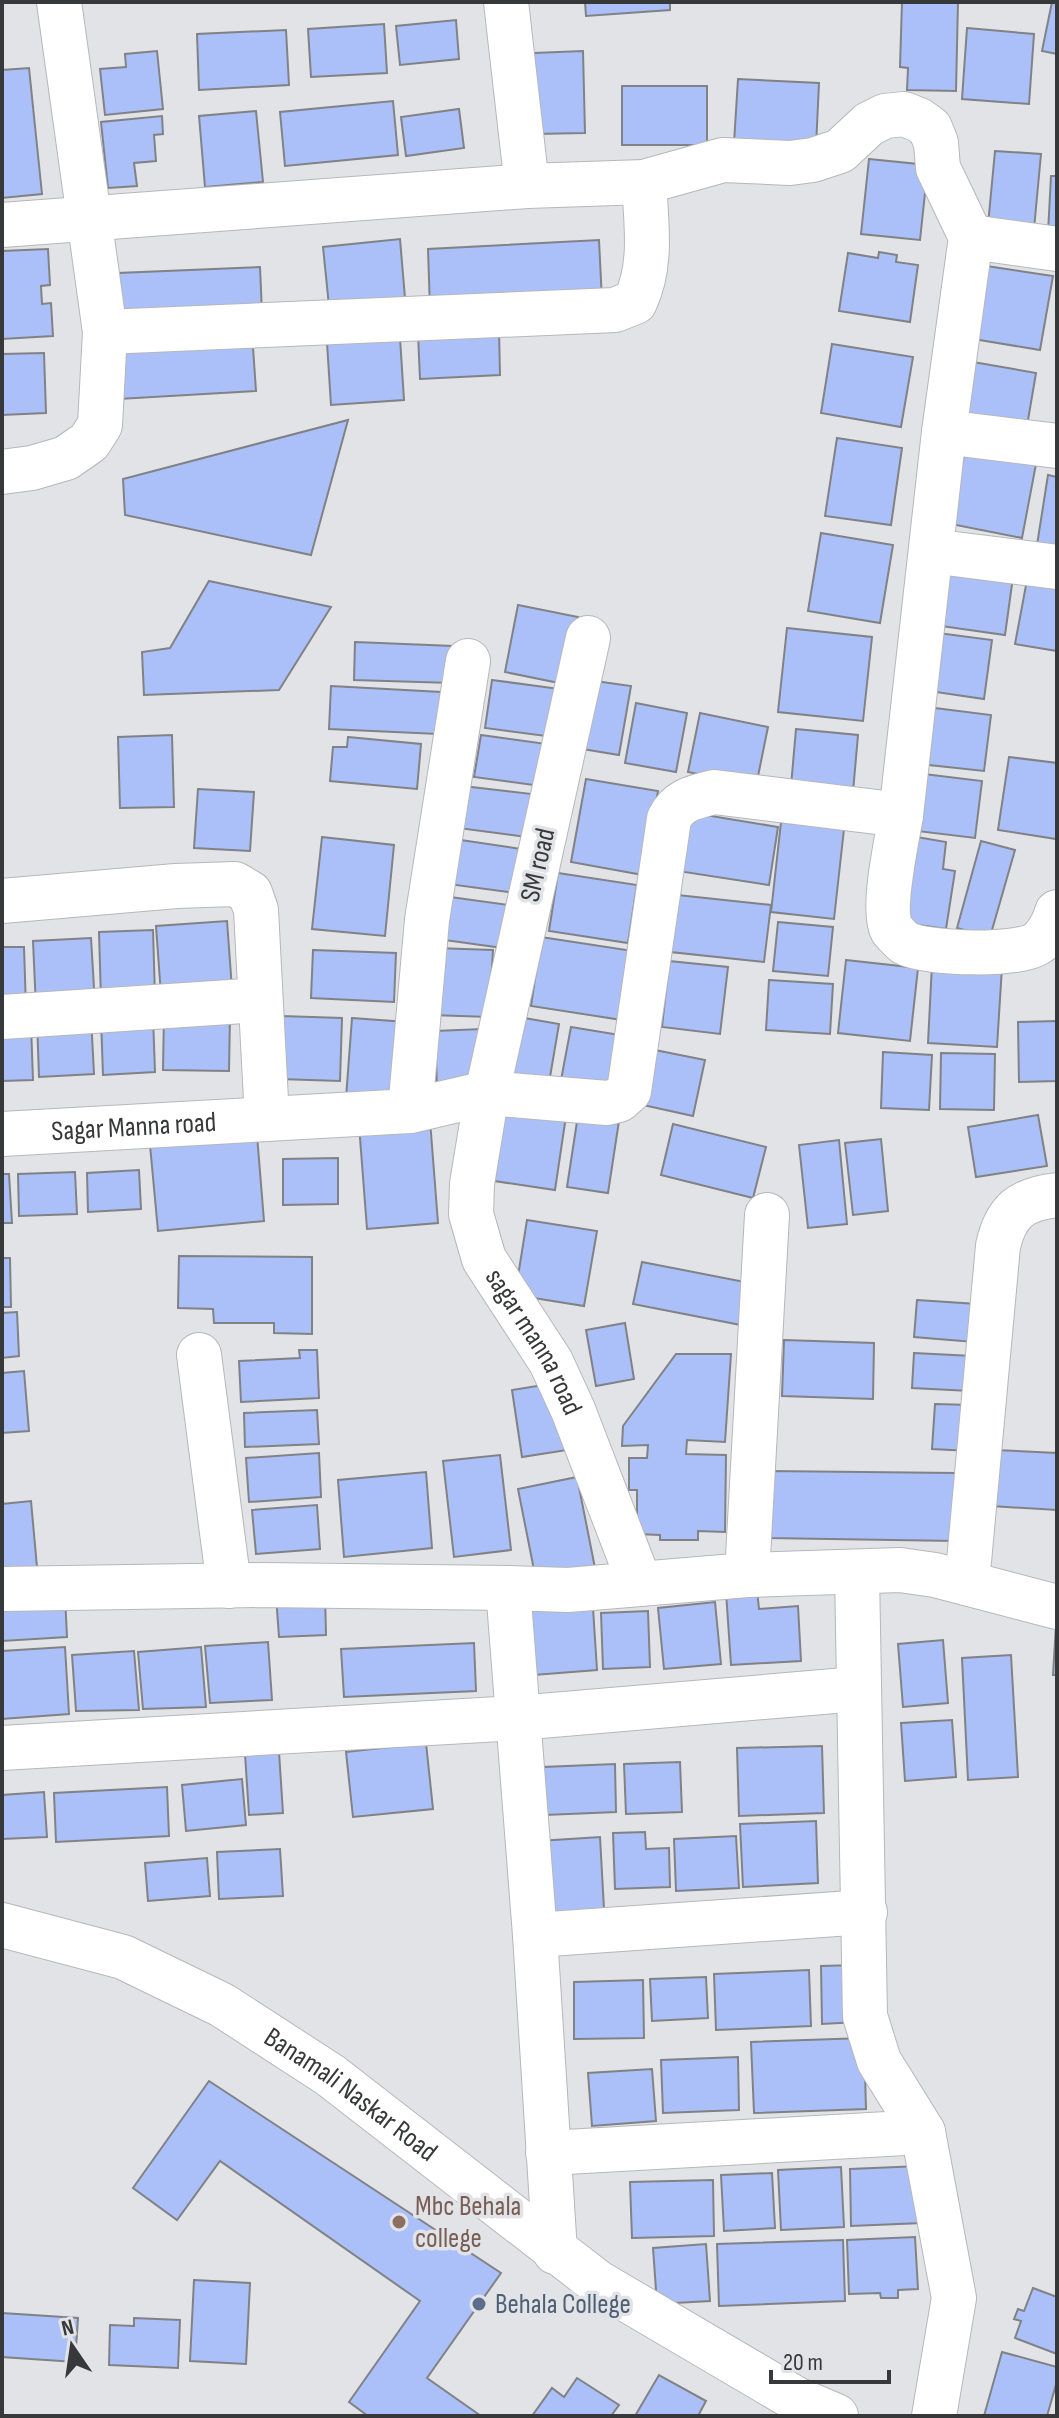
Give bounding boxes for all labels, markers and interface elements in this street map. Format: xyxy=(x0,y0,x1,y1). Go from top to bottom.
street label: SM road xyxy=(514,825,562,905)
street label: Sagar Manna road xyxy=(50,1105,217,1148)
street label: sagar manna road xyxy=(478,1262,589,1420)
street label: Banamali Naskar Road xyxy=(258,2020,444,2168)
place label: Mbc Behala college xyxy=(415,2190,521,2255)
marker: Mbc Behala college xyxy=(390,2213,408,2231)
place label: Behala College xyxy=(495,2288,631,2321)
marker: Behala College xyxy=(470,2295,488,2313)
north arrow xyxy=(32,2306,112,2386)
text: N xyxy=(59,2313,77,2342)
scale bar xyxy=(771,2334,889,2384)
text: 20 m xyxy=(783,2348,823,2377)

